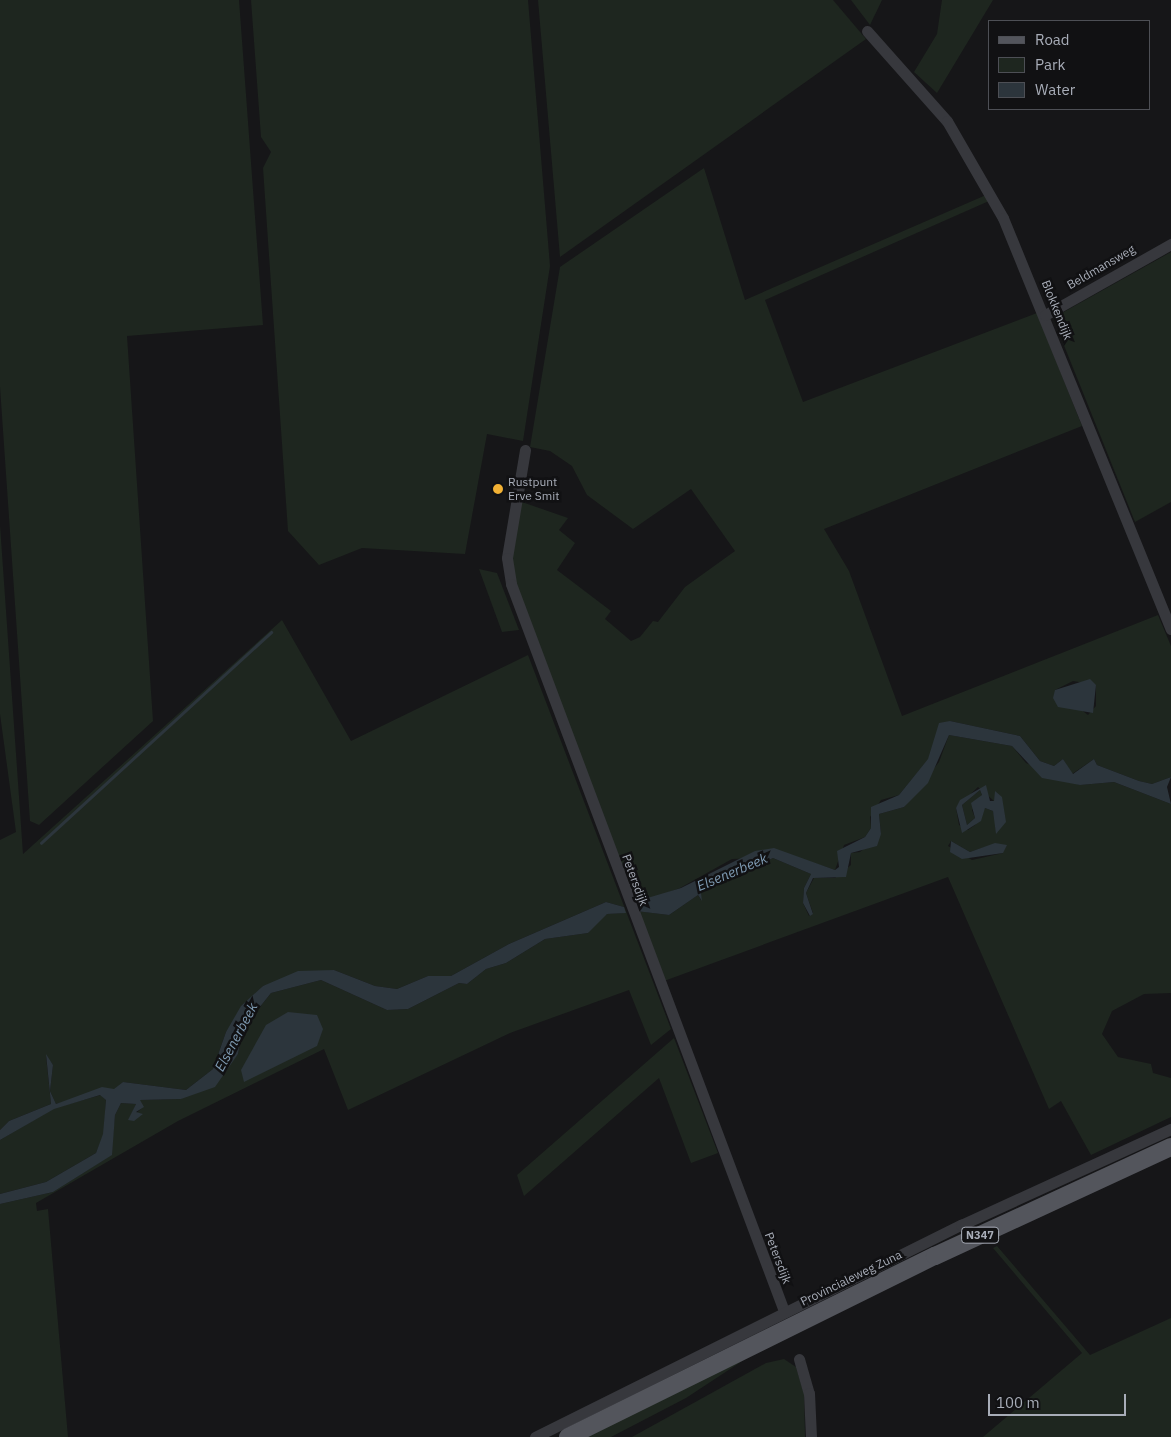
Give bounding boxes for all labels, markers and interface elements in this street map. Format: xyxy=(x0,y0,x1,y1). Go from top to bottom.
legend xyxy=(988,20,1151,110)
text: Road xyxy=(1035,30,1070,49)
text: Park xyxy=(1035,55,1065,74)
text: Water xyxy=(1035,80,1075,99)
street label: Beldmansweg xyxy=(1064,242,1138,292)
street label: Blokkendijk xyxy=(1039,278,1075,342)
place label: Rustpunt Erve Smit xyxy=(508,475,559,503)
marker: Rustpunt Erve Smit xyxy=(492,483,504,495)
water label: Elsenerbeek xyxy=(694,850,770,894)
street label: Petersdijk xyxy=(619,852,651,908)
water label: Elsenerbeek xyxy=(211,1000,261,1074)
road number: N347 xyxy=(960,1226,1000,1244)
street label: Petersdijk xyxy=(762,1230,794,1286)
street label: Provincialeweg Zuna xyxy=(798,1247,904,1309)
scale bar xyxy=(991,1384,1128,1416)
text: 100 m xyxy=(996,1393,1040,1412)

